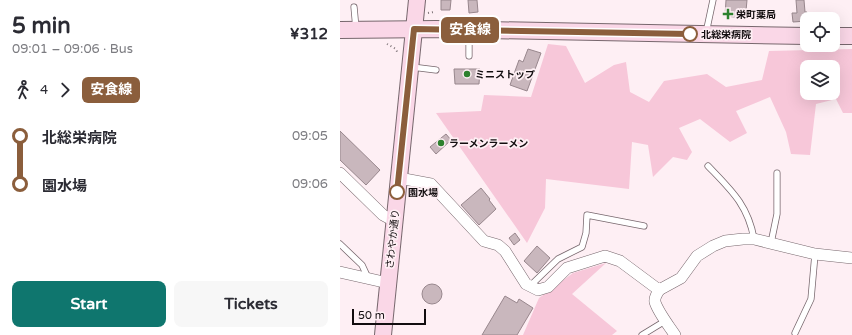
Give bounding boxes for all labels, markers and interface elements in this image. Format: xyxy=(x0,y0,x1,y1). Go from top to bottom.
marker: 栄町薬局 xyxy=(723,9,733,19)
place label: 栄町薬局 xyxy=(736,9,776,21)
map controls xyxy=(800,12,840,100)
button: locate xyxy=(800,12,840,52)
text: 5 min xyxy=(12,13,71,39)
line badge: 安食線 xyxy=(447,17,493,43)
text: 安食線 xyxy=(449,21,491,38)
text: ¥312 xyxy=(290,25,328,43)
marker: 北総栄病院 xyxy=(682,26,698,42)
place label: 北総栄病院 xyxy=(701,29,751,41)
text: 09:01 – 09:06 · Bus xyxy=(12,41,133,57)
button: layers xyxy=(800,60,840,100)
marker: ミニストップ xyxy=(462,69,472,79)
place label: ミニストップ xyxy=(475,69,535,81)
icon: walk xyxy=(12,79,34,101)
icon: forward xyxy=(54,79,76,101)
text: 安食線 xyxy=(90,81,132,98)
text: 4 xyxy=(40,82,48,98)
text: 09:05 xyxy=(292,128,328,144)
text: 北総栄病院 xyxy=(42,129,117,147)
marker: ラーメンラーメン xyxy=(436,138,446,148)
place label: ラーメンラーメン xyxy=(449,138,528,150)
text: 09:06 xyxy=(292,176,328,192)
text: 園水場 xyxy=(42,177,87,195)
marker: 園水場 xyxy=(389,184,405,200)
place label: 園水場 xyxy=(408,187,438,199)
street label: さわやか通り xyxy=(384,209,402,270)
button: Start xyxy=(12,281,166,327)
button: Tickets xyxy=(174,281,328,327)
scale bar xyxy=(352,307,426,326)
text: 50 m xyxy=(358,309,385,322)

